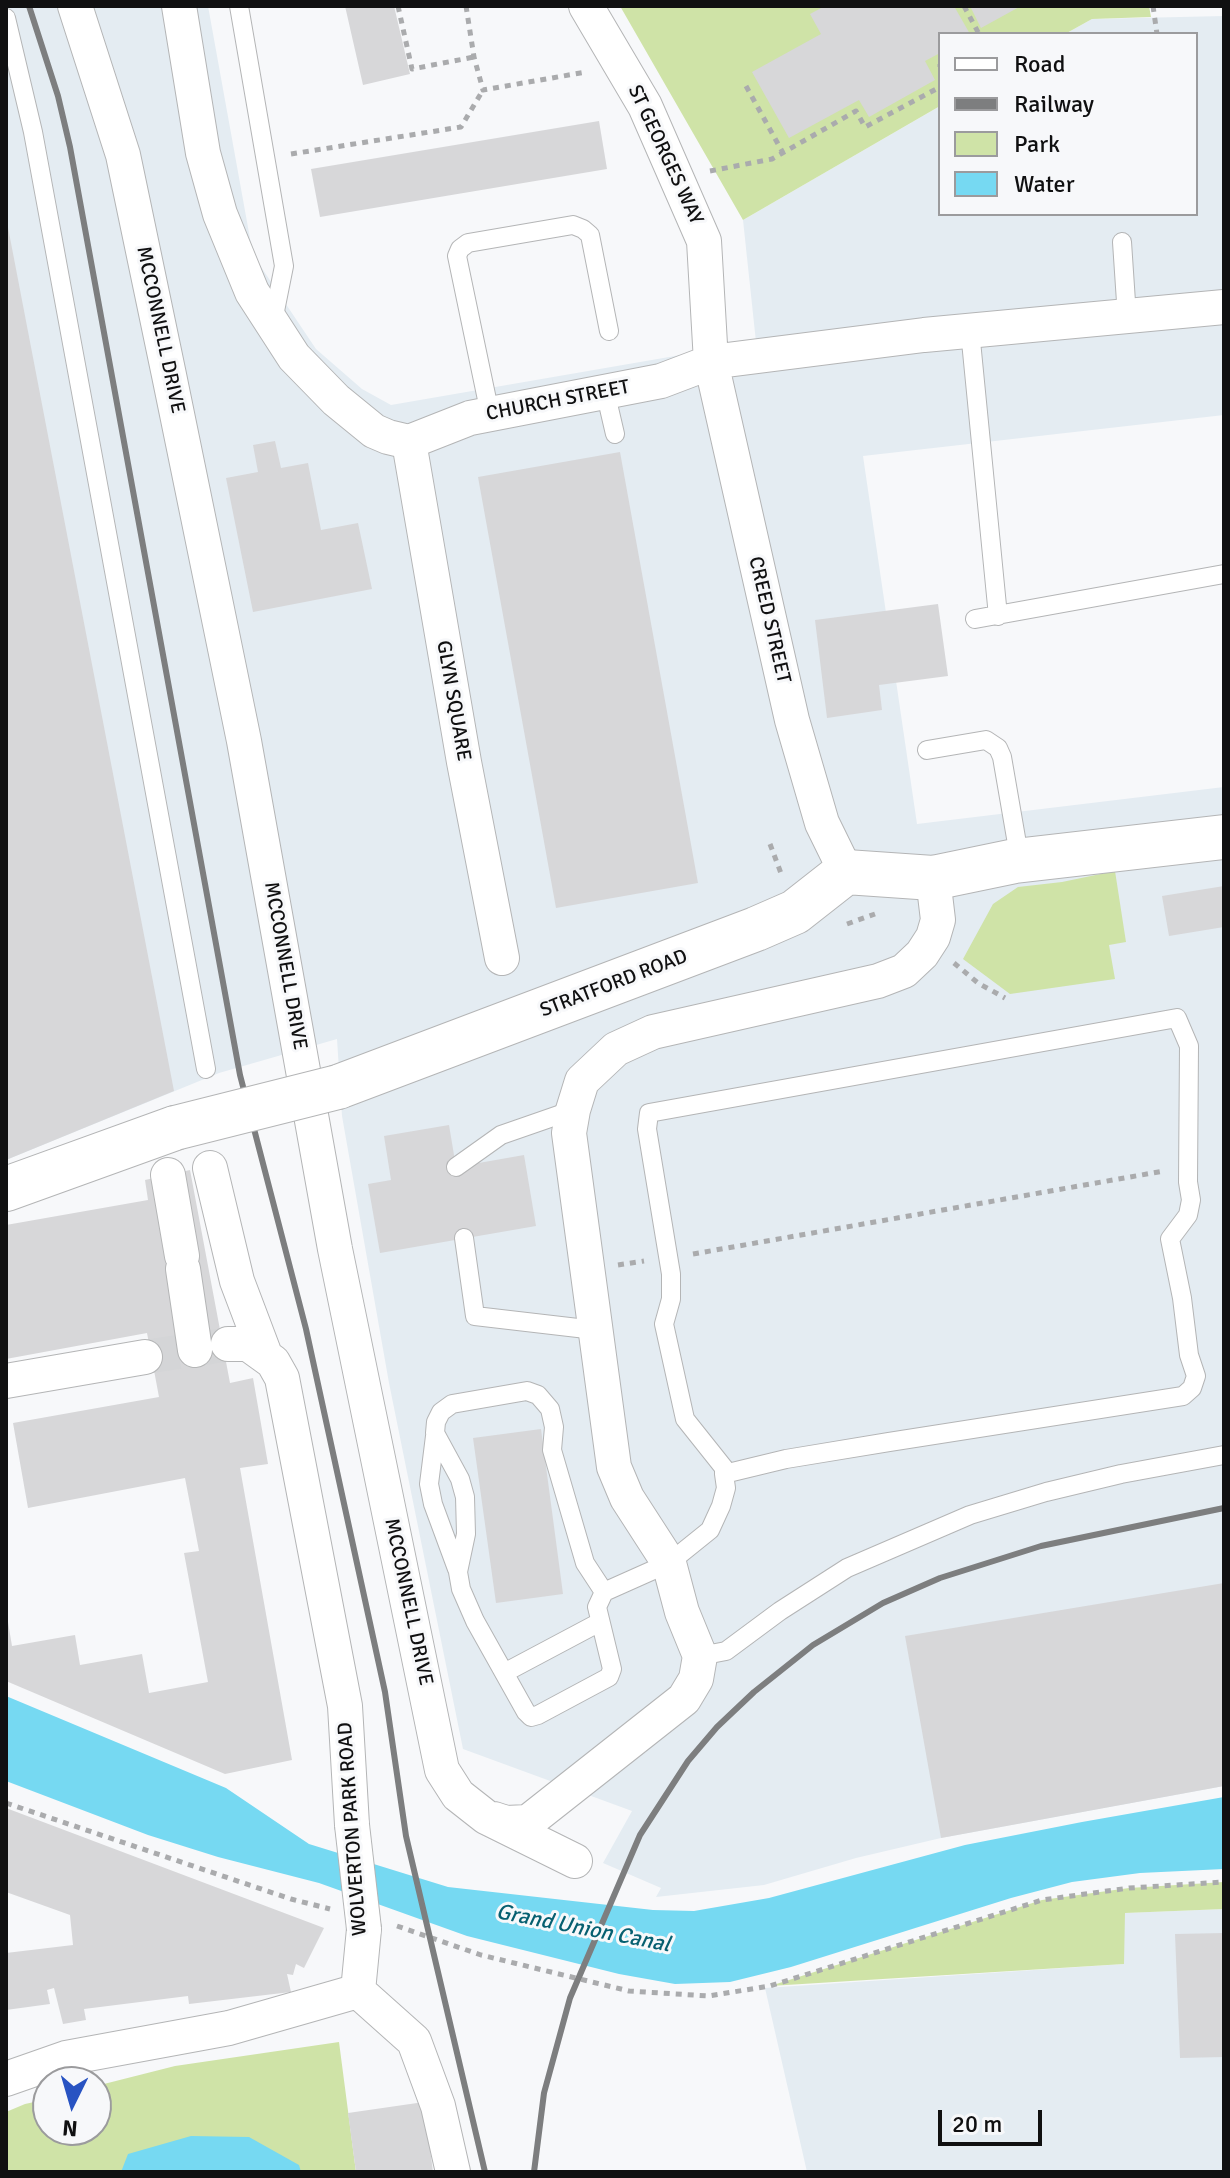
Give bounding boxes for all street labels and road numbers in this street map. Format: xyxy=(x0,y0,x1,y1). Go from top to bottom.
street label: ST GEORGES WAY xyxy=(622,81,708,229)
street label: MCCONNELL DRIVE xyxy=(131,244,189,416)
street label: CHURCH STREET xyxy=(484,375,632,427)
street label: CREED STREET xyxy=(743,554,795,686)
street label: GLYN SQUARE xyxy=(431,639,475,763)
street label: MCCONNELL DRIVE xyxy=(258,880,312,1052)
street label: STRATFORD ROAD xyxy=(537,945,691,1023)
street label: MCCONNELL DRIVE xyxy=(379,1516,437,1688)
street label: WOLVERTON PARK ROAD xyxy=(334,1721,372,1937)

